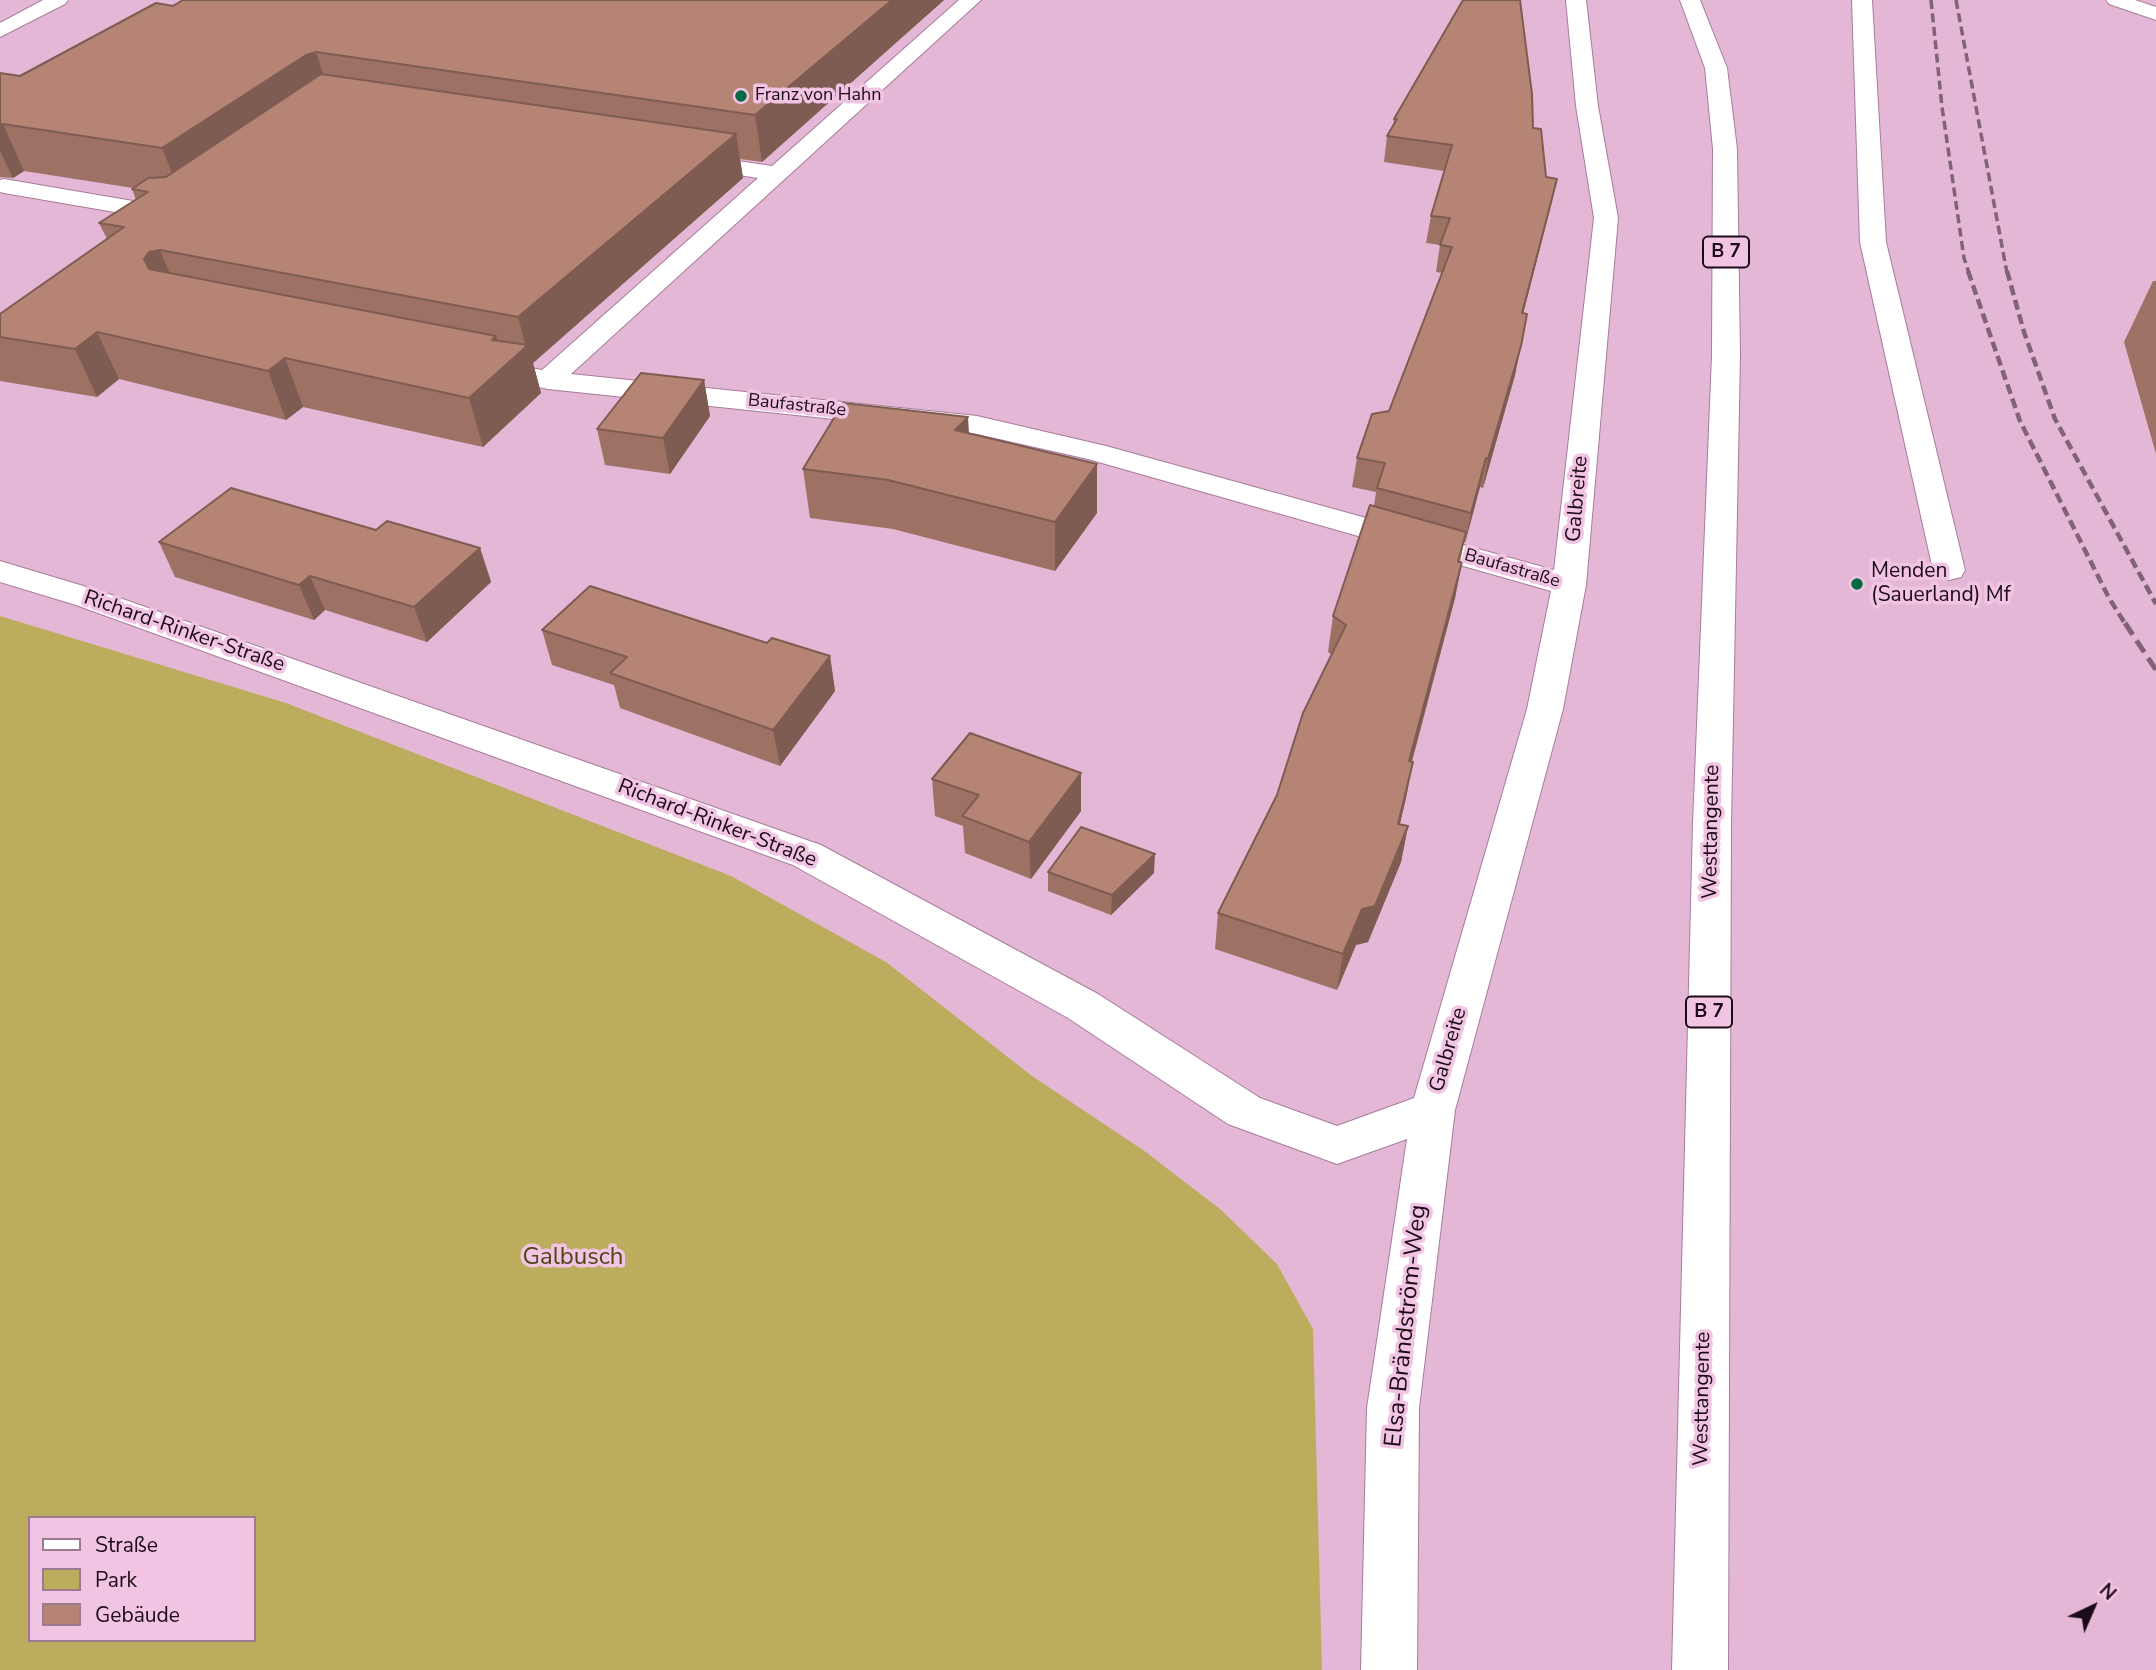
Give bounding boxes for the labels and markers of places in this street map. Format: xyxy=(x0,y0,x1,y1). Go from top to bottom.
place label: Franz von Hahn xyxy=(755,85,881,107)
marker: Franz von Hahn xyxy=(733,88,749,104)
place label: Menden (Sauerland) Mf xyxy=(1871,559,2011,609)
marker: Menden (Sauerland) Mf xyxy=(1849,576,1865,592)

